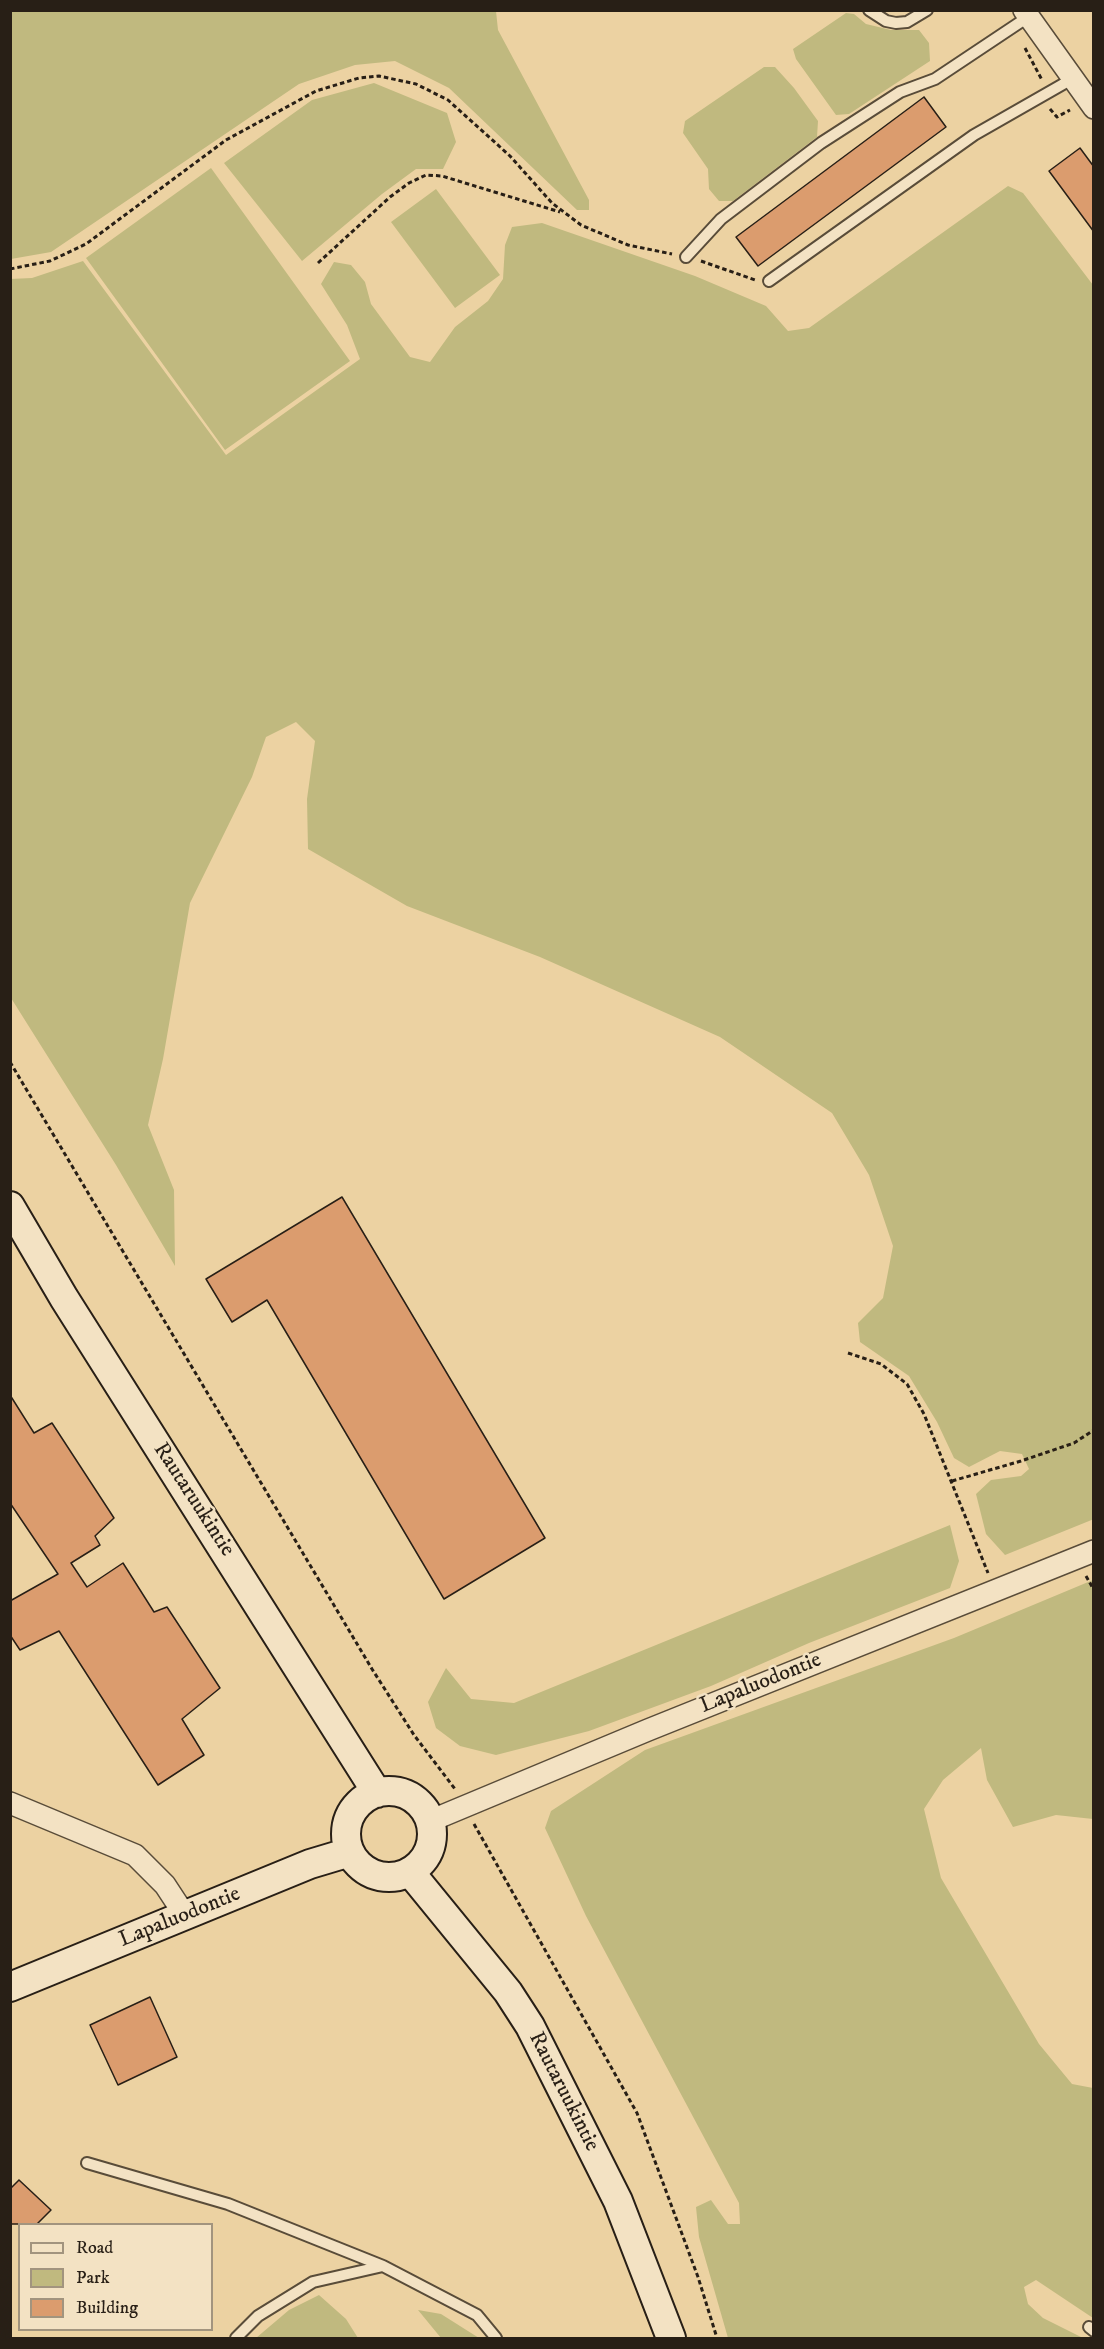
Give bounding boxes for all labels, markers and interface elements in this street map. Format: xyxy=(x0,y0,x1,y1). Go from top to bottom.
street label: Rautaruukintie xyxy=(146,1438,240,1562)
street label: Lapaluodontie xyxy=(697,1648,825,1720)
street label: Lapaluodontie xyxy=(116,1882,244,1954)
street label: Rautaruukintie xyxy=(522,2028,604,2156)
legend xyxy=(18,2223,213,2331)
text: Road xyxy=(76,2237,113,2259)
text: Park xyxy=(76,2267,110,2289)
text: Building xyxy=(76,2297,138,2319)

